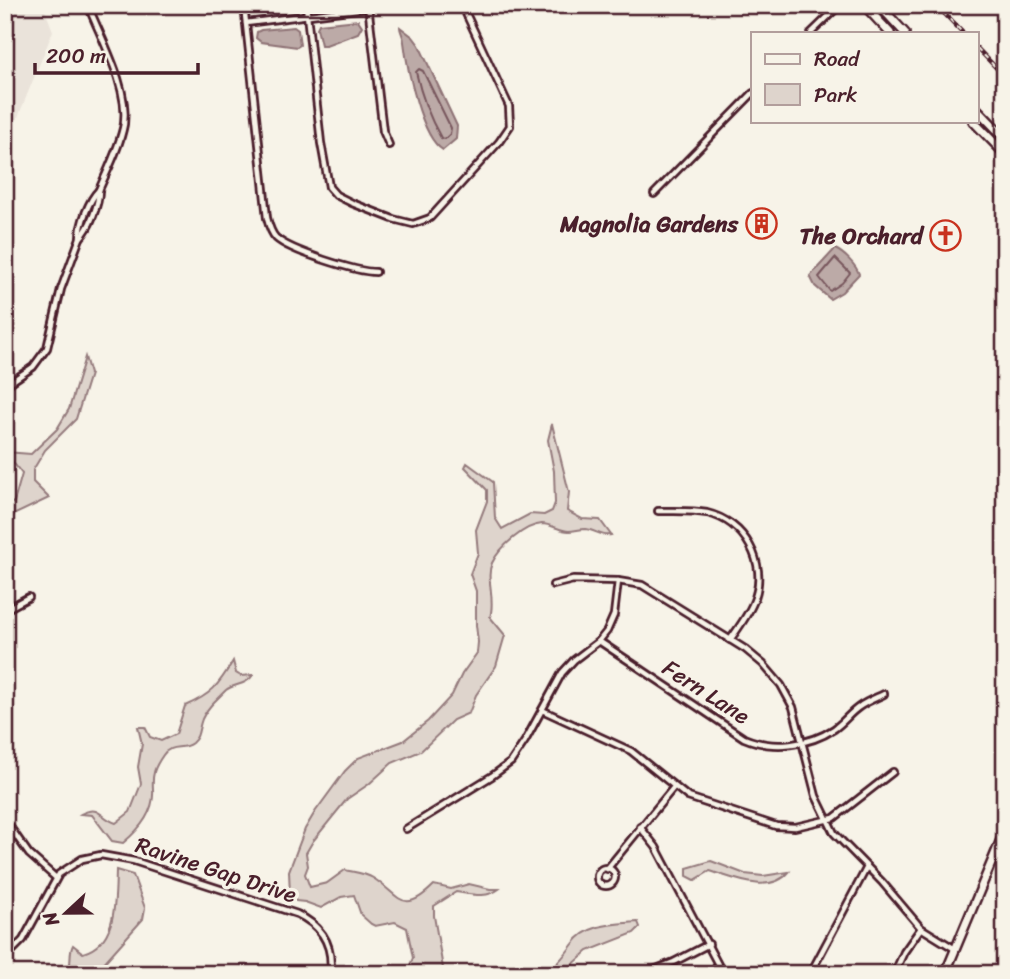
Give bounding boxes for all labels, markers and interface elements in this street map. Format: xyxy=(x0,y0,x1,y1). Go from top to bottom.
scale bar xyxy=(35,32,198,76)
legend xyxy=(751,32,978,122)
text: 200 m xyxy=(46,37,106,75)
text: Road xyxy=(814,40,861,78)
text: Park xyxy=(814,76,857,114)
place label: Magnolia Gardens xyxy=(559,204,739,245)
building icon: Magnolia Gardens xyxy=(744,207,778,241)
place label: The Orchard xyxy=(799,216,925,257)
church icon: The Orchard xyxy=(929,219,963,253)
street label: Fern Lane xyxy=(654,648,758,736)
street label: Ravine Gap Drive xyxy=(130,825,302,915)
north arrow xyxy=(32,878,102,948)
text: N xyxy=(33,906,69,932)

